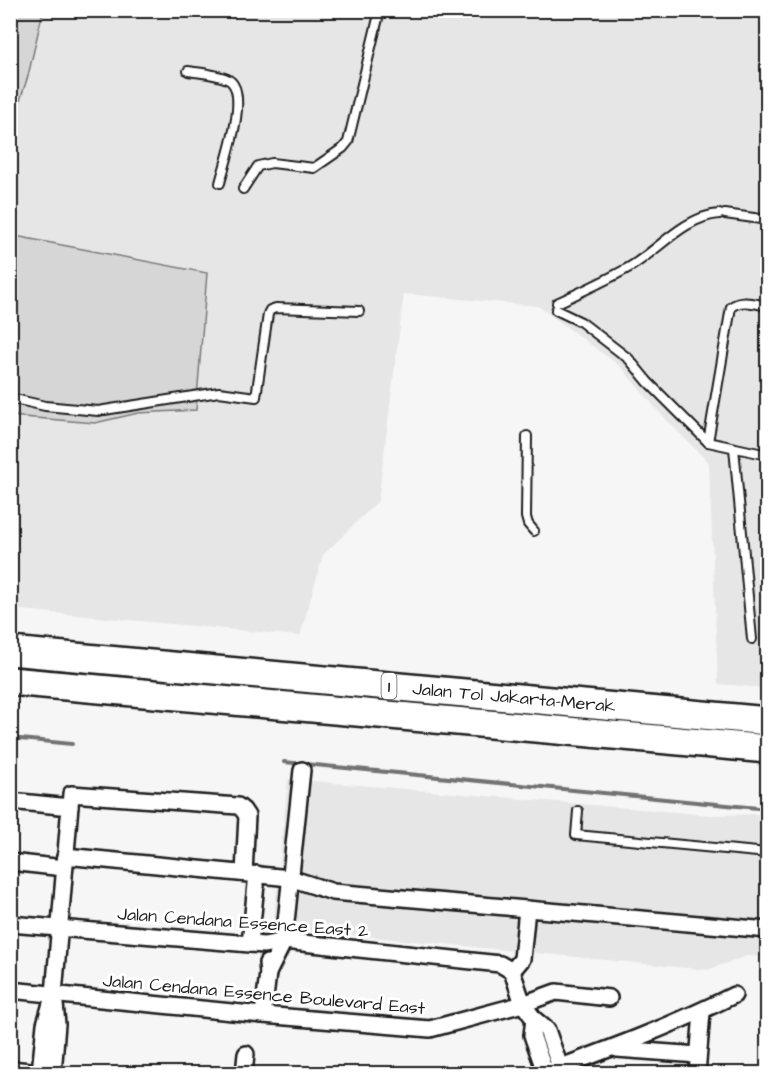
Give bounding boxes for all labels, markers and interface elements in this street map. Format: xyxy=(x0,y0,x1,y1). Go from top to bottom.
road number: 1 xyxy=(382,673,396,699)
street label: Jalan Tol Jakarta–Merak xyxy=(411,676,617,719)
street label: Jalan Cendana Essence East 2 xyxy=(117,901,370,944)
street label: Jalan Cendana Essence Boulevard East xyxy=(102,968,427,1021)

